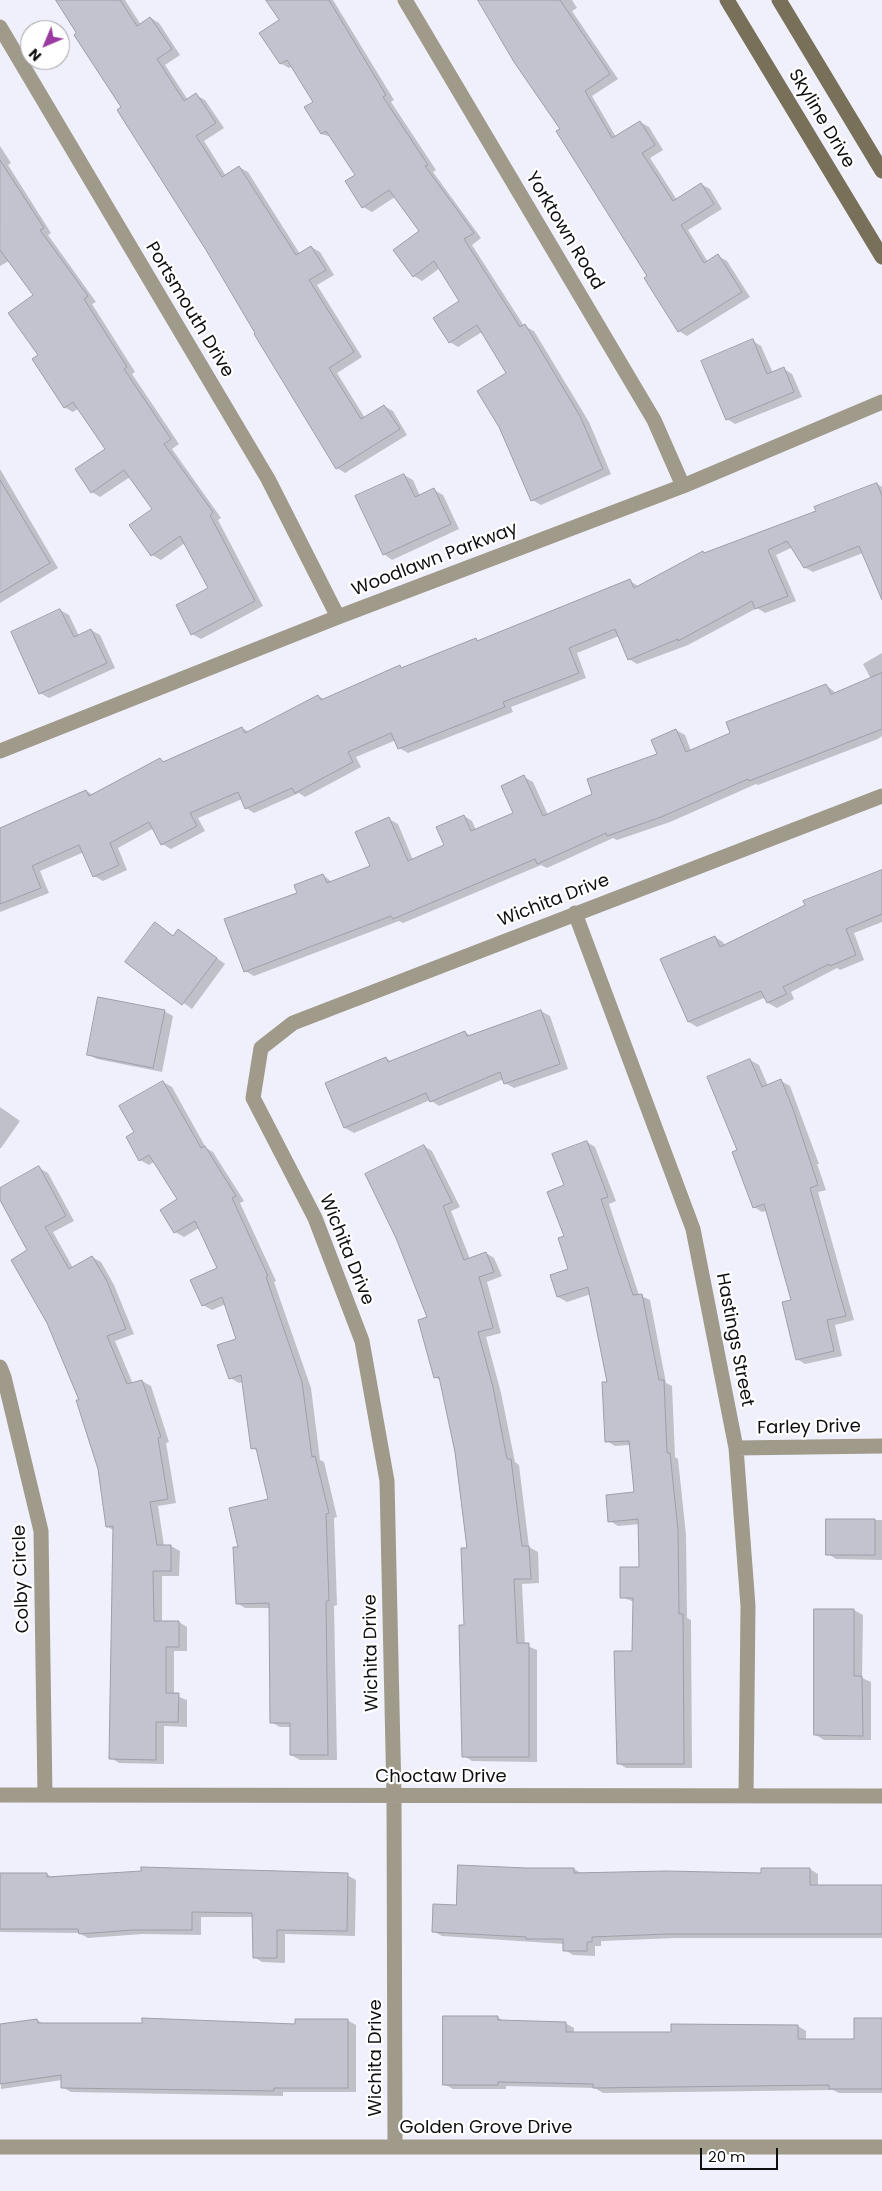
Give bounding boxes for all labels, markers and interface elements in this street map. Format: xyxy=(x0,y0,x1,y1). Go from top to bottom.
north arrow xyxy=(20,20,70,70)
text: N xyxy=(24,44,46,66)
street label: Skyline Drive xyxy=(783,66,859,172)
street label: Yorktown Road xyxy=(520,168,608,294)
street label: Portsmouth Drive xyxy=(140,238,238,382)
street label: Woodlawn Parkway xyxy=(349,518,521,602)
street label: Wichita Drive xyxy=(495,870,613,932)
street label: Wichita Drive xyxy=(314,1191,378,1309)
street label: Hastings Street xyxy=(710,1271,758,1409)
street label: Farley Drive xyxy=(757,1416,861,1440)
street label: Colby Circle xyxy=(9,1524,35,1634)
street label: Wichita Drive xyxy=(360,1594,384,1712)
street label: Choctaw Drive xyxy=(375,1766,507,1788)
street label: Wichita Drive xyxy=(365,1999,387,2117)
street label: Golden Grove Drive xyxy=(399,2117,573,2139)
scale bar xyxy=(702,2138,780,2170)
text: 20 m xyxy=(708,2146,746,2167)

